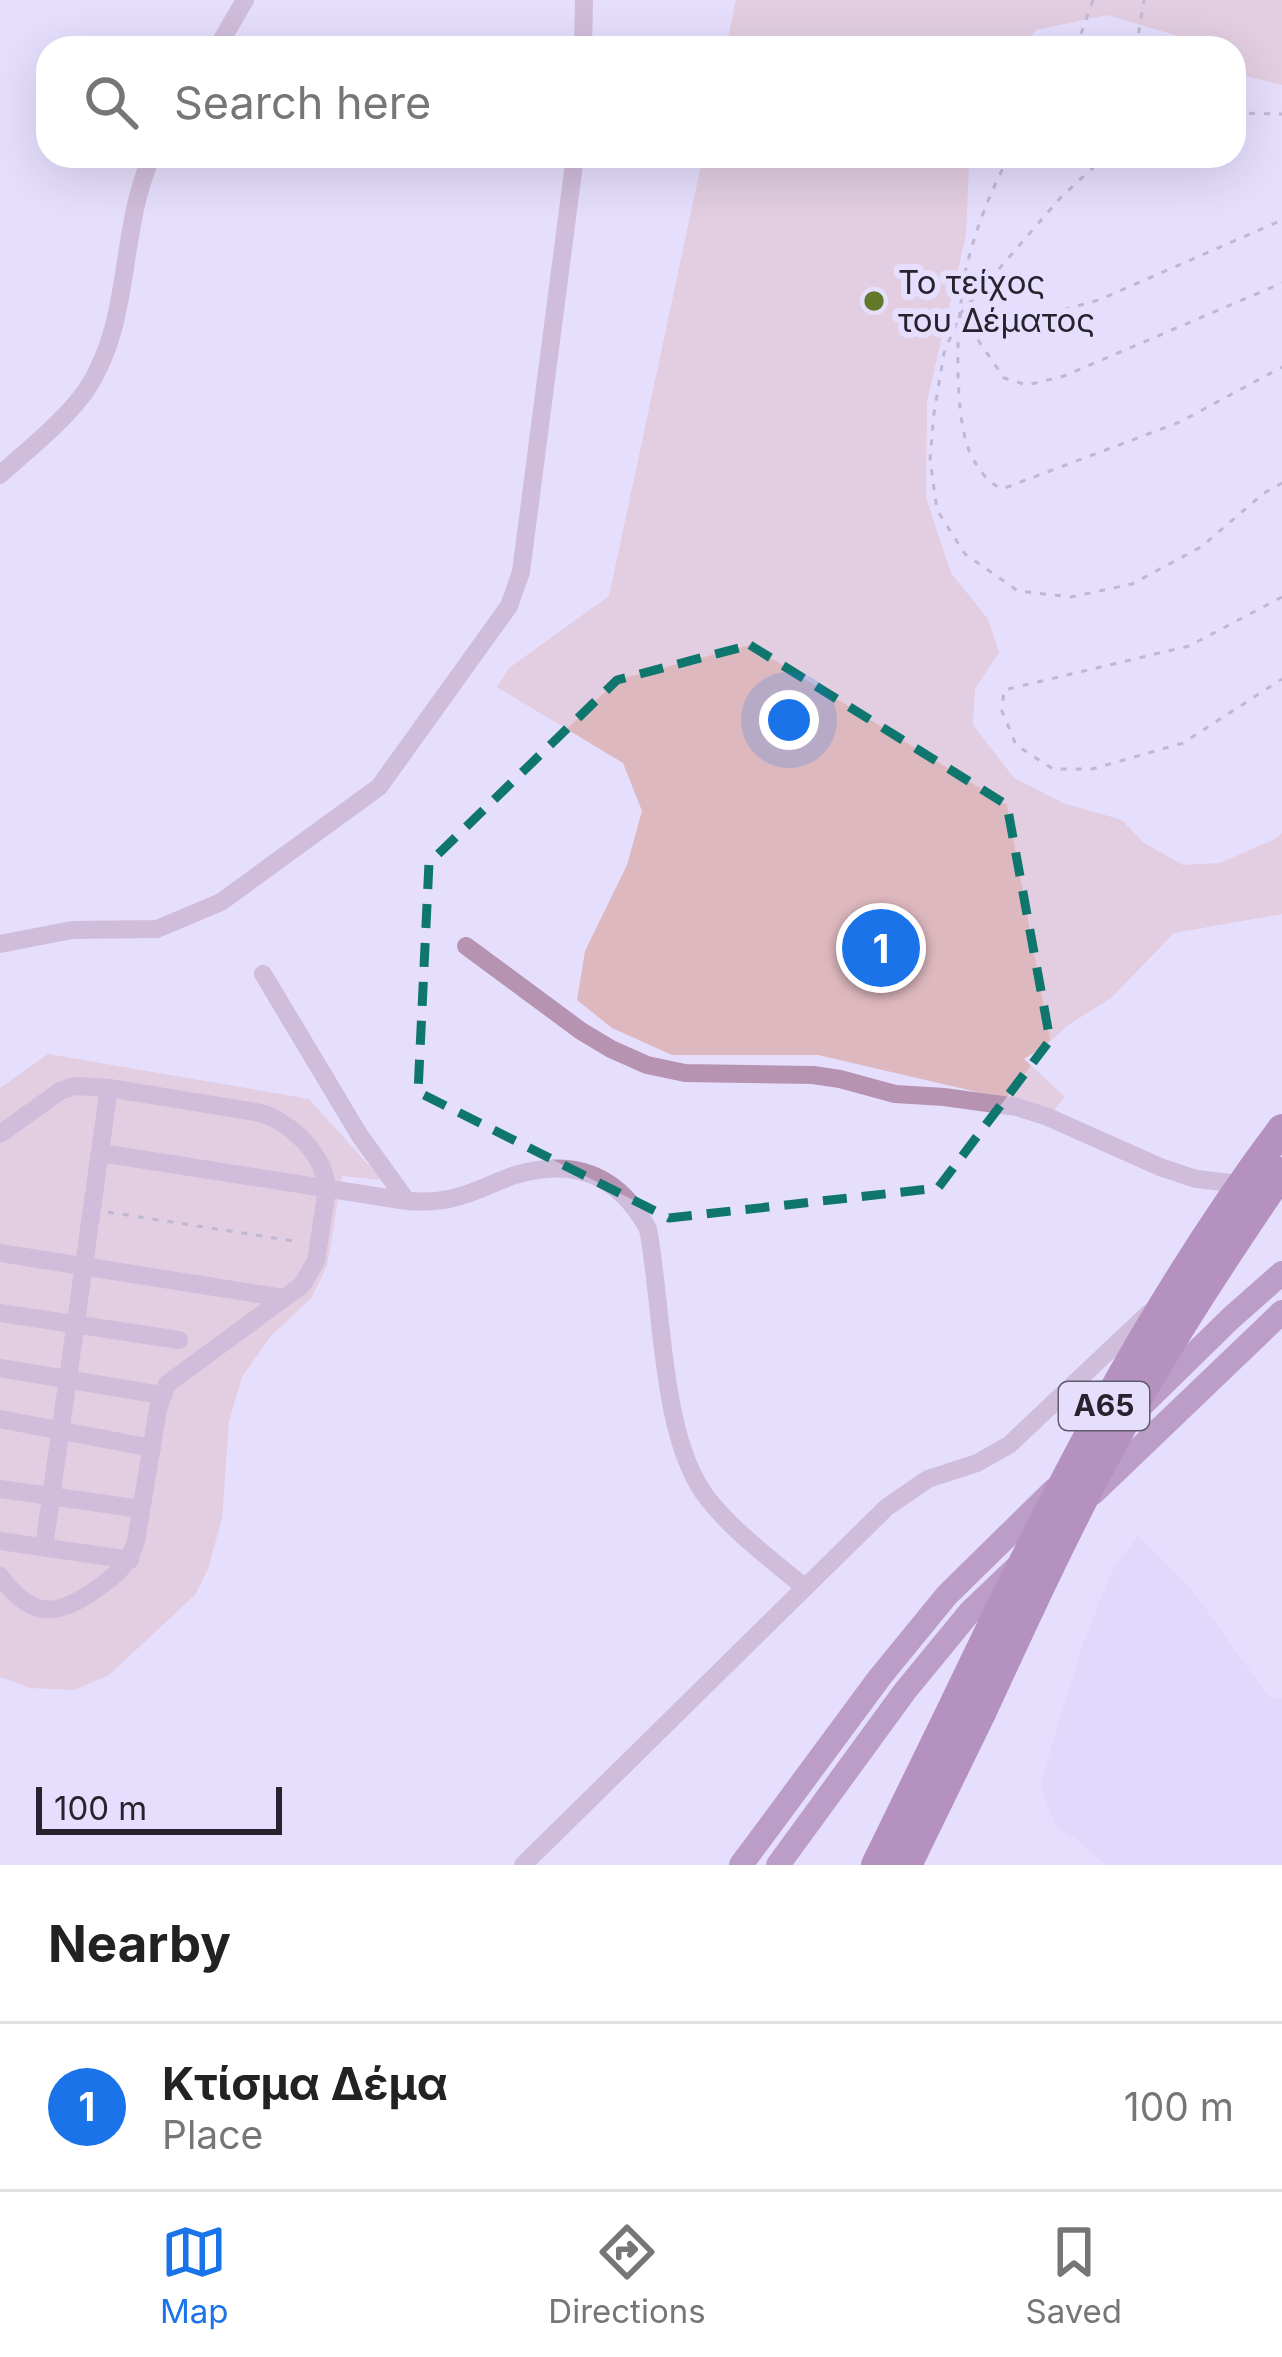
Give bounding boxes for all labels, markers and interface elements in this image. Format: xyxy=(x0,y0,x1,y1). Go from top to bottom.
search box xyxy=(36,36,1246,168)
icon: search xyxy=(78,69,144,135)
text: Search here xyxy=(174,75,431,130)
place label: Το τείχος του Δέματος xyxy=(898,262,1095,340)
marker: Το τείχος του Δέματος xyxy=(861,288,887,314)
your location xyxy=(759,690,819,750)
pin: 1 xyxy=(842,903,920,993)
road number: Α65 xyxy=(1059,1382,1149,1430)
scale bar xyxy=(36,1781,282,1834)
text: 100 m xyxy=(54,1788,147,1828)
text: Nearby xyxy=(48,1913,231,1974)
text: Κτίσμα Δέμα xyxy=(162,2056,448,2111)
text: 1 xyxy=(79,2083,95,2130)
text: 100 m xyxy=(1124,2083,1234,2130)
text: Place xyxy=(162,2111,263,2158)
tab: Map xyxy=(160,2219,228,2331)
tab: Directions xyxy=(548,2219,706,2331)
tab: Saved xyxy=(1025,2219,1122,2331)

